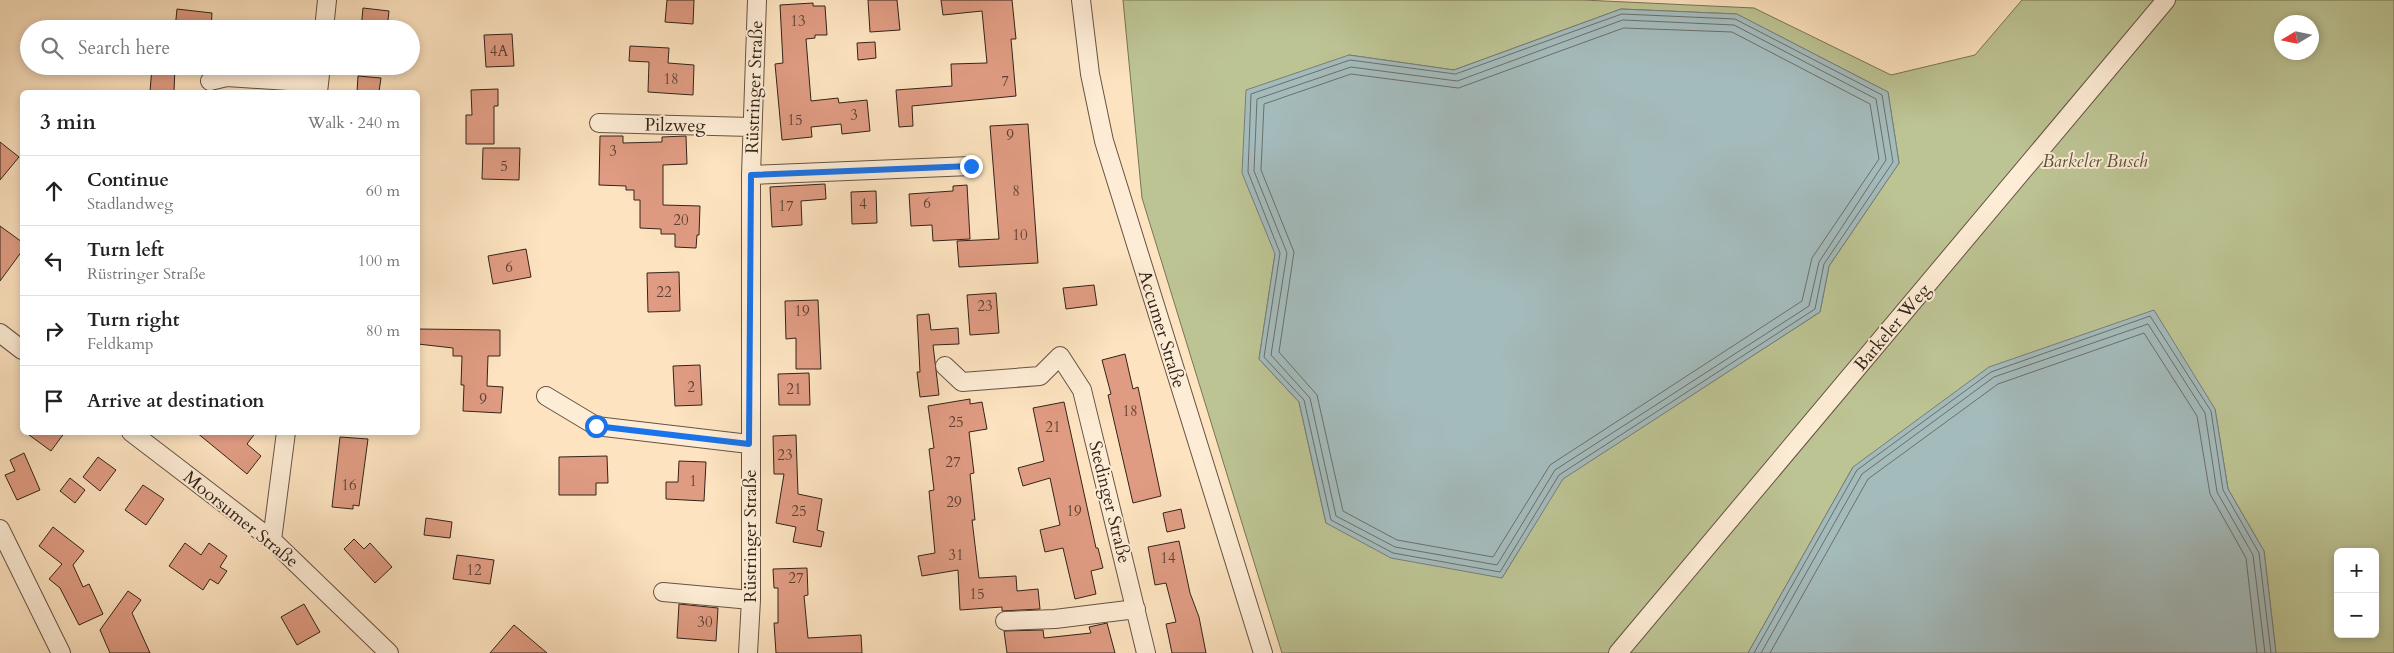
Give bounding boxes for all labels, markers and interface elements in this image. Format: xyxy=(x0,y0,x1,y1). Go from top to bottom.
house number: 13 xyxy=(790,11,806,31)
north arrow xyxy=(2274,15,2319,60)
search box xyxy=(20,20,420,75)
street label: Rüstringer Straße xyxy=(740,20,769,154)
icon: search xyxy=(38,34,66,62)
text: Search here xyxy=(78,35,170,61)
house number: 4A xyxy=(490,41,509,61)
house number: 18 xyxy=(663,69,679,89)
house number: 7 xyxy=(1001,71,1009,91)
house number: 3 xyxy=(850,105,858,125)
text: 3 min xyxy=(40,108,96,137)
house number: 15 xyxy=(787,110,803,130)
text: Walk · 240 m xyxy=(308,112,400,134)
street label: Pilzweg xyxy=(644,112,707,139)
house number: 9 xyxy=(1006,125,1014,145)
house number: 3 xyxy=(609,141,617,161)
park label: Barkeler Busch xyxy=(2042,149,2148,174)
route end xyxy=(960,155,983,178)
house number: 5 xyxy=(500,156,508,176)
text: Continue xyxy=(87,167,169,193)
icon: ahead xyxy=(40,177,68,205)
text: 60 m xyxy=(366,180,400,202)
house number: 8 xyxy=(1012,181,1020,201)
text: Stadlandweg xyxy=(87,193,173,215)
house number: 6 xyxy=(923,193,931,213)
house number: 4 xyxy=(859,194,867,214)
house number: 17 xyxy=(778,196,794,216)
house number: 20 xyxy=(673,210,689,230)
house number: 10 xyxy=(1012,225,1028,245)
text: Turn left xyxy=(87,237,164,263)
icon: left xyxy=(40,247,68,275)
text: 100 m xyxy=(358,250,400,272)
house number: 6 xyxy=(505,257,513,277)
text: Rüstringer Straße xyxy=(87,263,206,285)
street label: Accumer Straße xyxy=(1132,267,1191,391)
street label: Barkeler Weg xyxy=(1849,278,1937,376)
house number: 22 xyxy=(656,282,672,302)
house number: 23 xyxy=(977,296,993,316)
house number: 19 xyxy=(794,301,810,321)
text: Turn right xyxy=(87,307,179,333)
icon: right xyxy=(40,317,68,345)
text: 80 m xyxy=(366,320,400,342)
text: Feldkamp xyxy=(87,333,154,355)
house number: 2 xyxy=(687,377,695,397)
house number: 21 xyxy=(786,379,802,399)
icon: arrive xyxy=(40,387,68,415)
text: Arrive at destination xyxy=(87,388,264,414)
house number: 9 xyxy=(479,389,487,409)
house number: 18 xyxy=(1122,401,1138,421)
house number: 25 xyxy=(948,412,964,432)
route start xyxy=(585,415,608,438)
house number: 21 xyxy=(1045,417,1061,437)
street label: Stedinger Straße xyxy=(1082,438,1137,566)
house number: 23 xyxy=(777,445,793,465)
house number: 27 xyxy=(945,452,961,472)
street label: Moorsumer Straße xyxy=(178,465,304,574)
street label: Rüstringer Straße xyxy=(738,469,763,603)
house number: 1 xyxy=(689,471,697,491)
house number: 16 xyxy=(341,475,357,495)
house number: 29 xyxy=(946,492,962,512)
house number: 25 xyxy=(791,501,807,521)
house number: 19 xyxy=(1066,501,1082,521)
house number: 31 xyxy=(948,545,964,565)
house number: 14 xyxy=(1160,548,1176,568)
map controls xyxy=(2334,548,2379,638)
button: + xyxy=(2334,548,2379,593)
house number: 12 xyxy=(466,560,482,580)
house number: 27 xyxy=(788,568,804,588)
house number: 15 xyxy=(969,584,985,604)
button: − xyxy=(2334,593,2379,638)
house number: 30 xyxy=(697,612,713,632)

